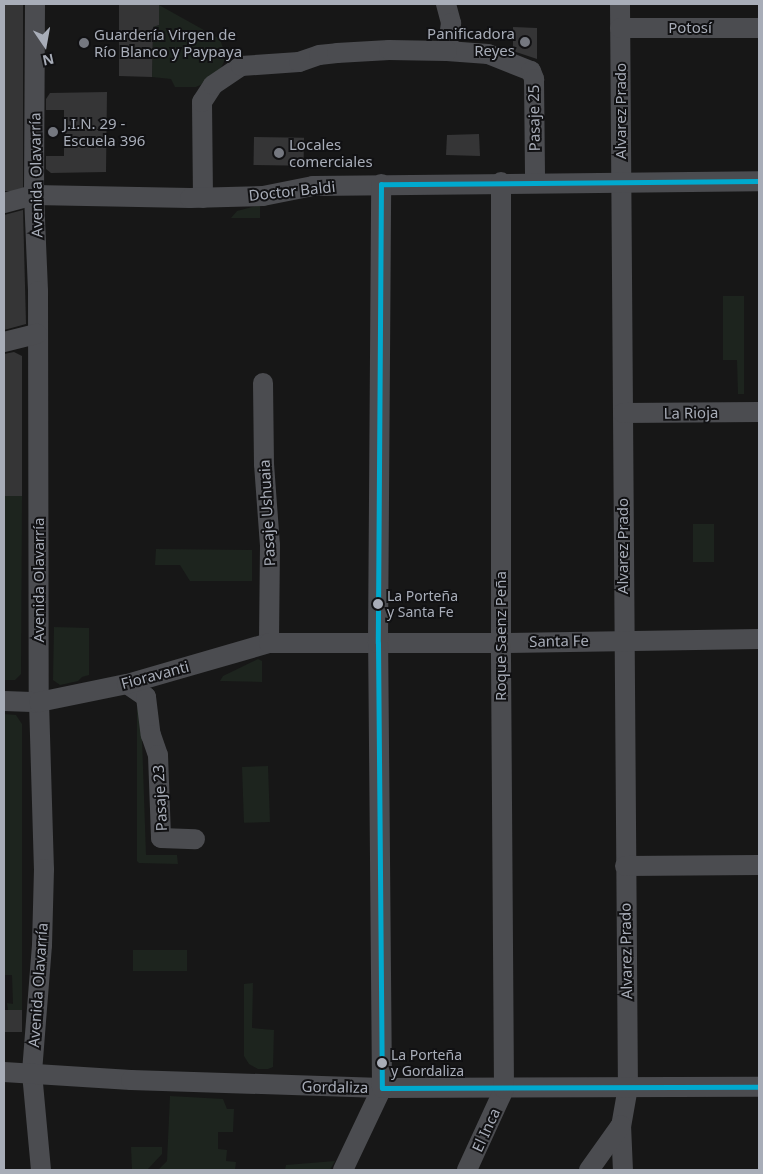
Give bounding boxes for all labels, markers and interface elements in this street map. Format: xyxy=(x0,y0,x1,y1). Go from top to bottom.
street label: Potosí xyxy=(668,19,712,37)
north arrow xyxy=(20,20,70,70)
place label: Panificadora Reyes xyxy=(427,24,515,59)
place label: Guardería Virgen de Río Blanco y Paypaya xyxy=(94,25,242,60)
marker: Panificadora Reyes xyxy=(519,36,531,48)
marker: Guardería Virgen de Río Blanco y Paypaya xyxy=(78,37,90,49)
text: N xyxy=(41,50,56,71)
street label: Alvarez Prado xyxy=(612,63,630,159)
street label: Pasaje 25 xyxy=(524,85,544,151)
street label: Avenida Olavarría xyxy=(26,112,46,238)
place label: J.I.N. 29 - Escuela 396 xyxy=(63,114,145,149)
marker: J.I.N. 29 - Escuela 396 xyxy=(47,126,59,138)
place label: Locales comerciales xyxy=(289,135,373,170)
marker: Locales comerciales xyxy=(273,147,285,159)
street label: Doctor Baldi xyxy=(248,178,336,204)
street label: La Rioja xyxy=(663,404,719,422)
street label: Pasaje Ushuaia xyxy=(255,459,279,567)
street label: Alvarez Prado xyxy=(614,498,632,594)
street label: Avenida Olavarría xyxy=(30,517,48,643)
street label: Roque Saenz Peña xyxy=(492,571,510,701)
place label: La Porteña y Santa Fe xyxy=(387,588,458,620)
marker: La Porteña y Santa Fe xyxy=(373,599,383,609)
street label: Santa Fe xyxy=(529,631,589,651)
street label: Fioravanti xyxy=(119,657,191,693)
street label: Pasaje 23 xyxy=(149,764,171,832)
street label: Alvarez Prado xyxy=(616,903,636,999)
street label: Avenida Olavarría xyxy=(25,922,51,1048)
place label: La Porteña y Gordaliza xyxy=(391,1047,464,1080)
marker: La Porteña y Gordaliza xyxy=(377,1058,387,1068)
street label: Gordaliza xyxy=(301,1077,369,1097)
street label: El Inca xyxy=(468,1105,504,1155)

